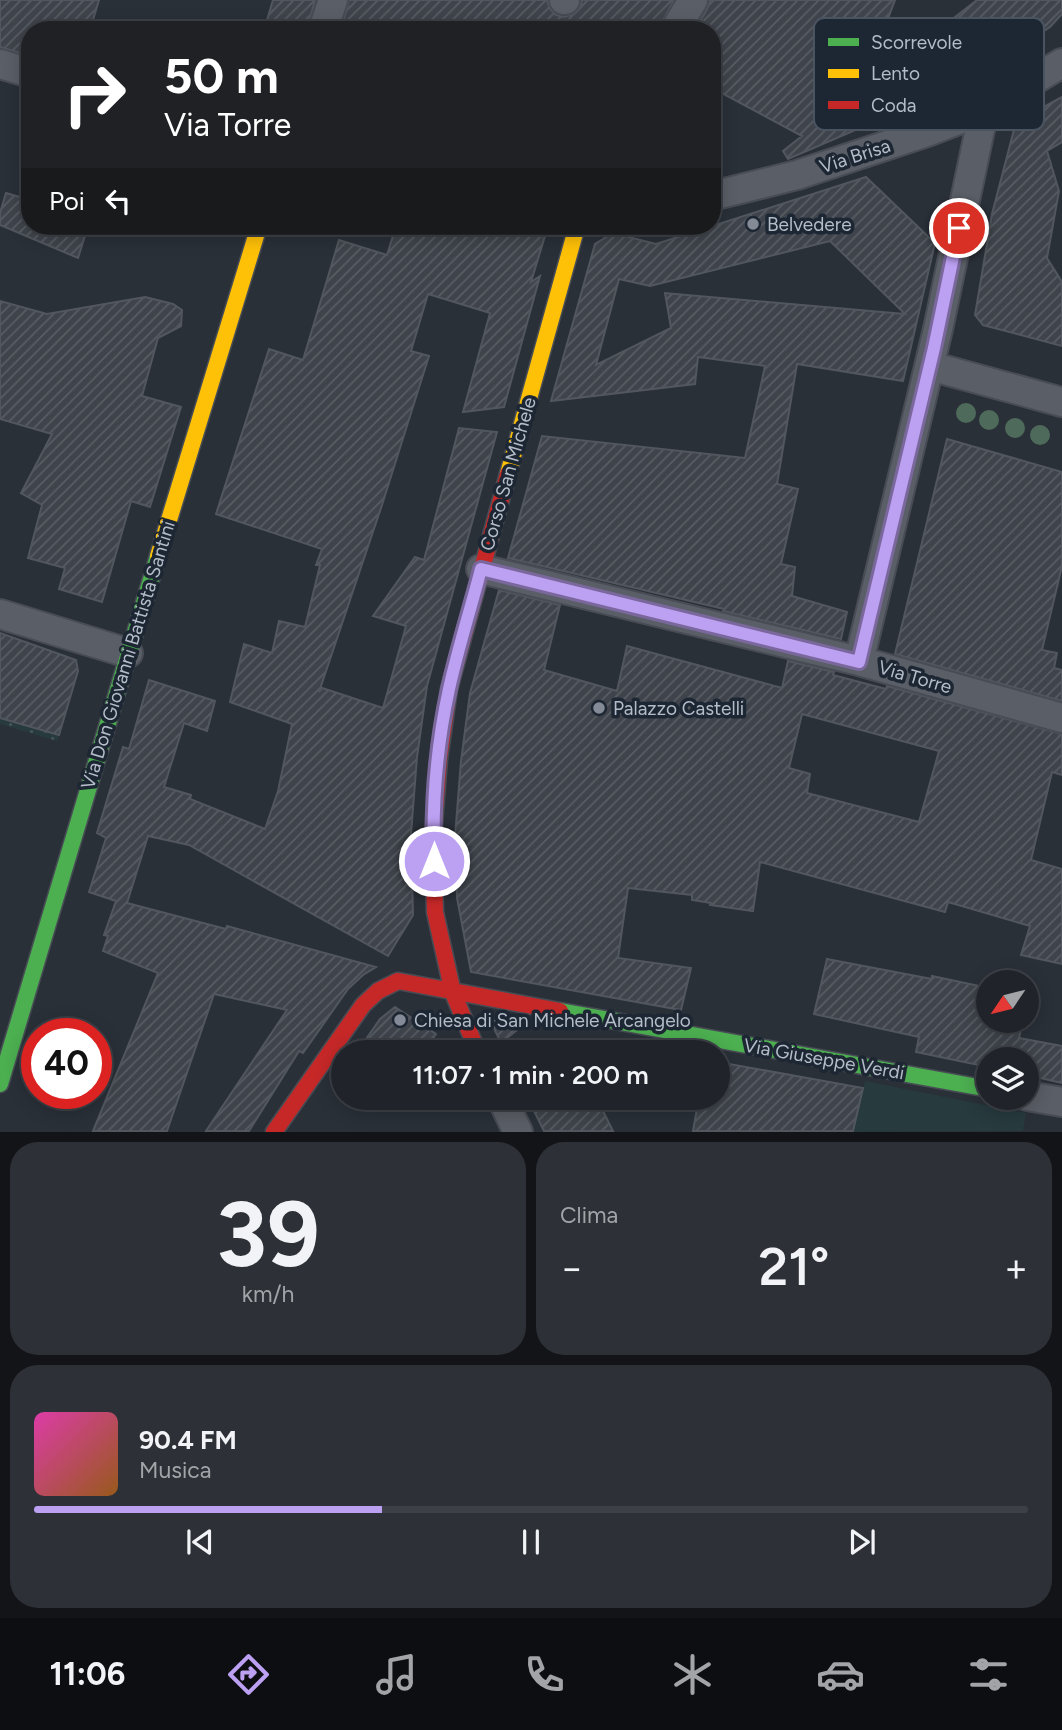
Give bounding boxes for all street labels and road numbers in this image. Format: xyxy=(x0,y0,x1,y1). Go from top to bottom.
street label: Via Brisa xyxy=(817,134,893,178)
street label: Corso San Michele xyxy=(475,395,541,553)
street label: Via Don Giovanni Battista Santini xyxy=(76,518,180,792)
street label: Via Torre xyxy=(876,656,954,698)
street label: Via Giuseppe Verdi xyxy=(742,1034,906,1084)

